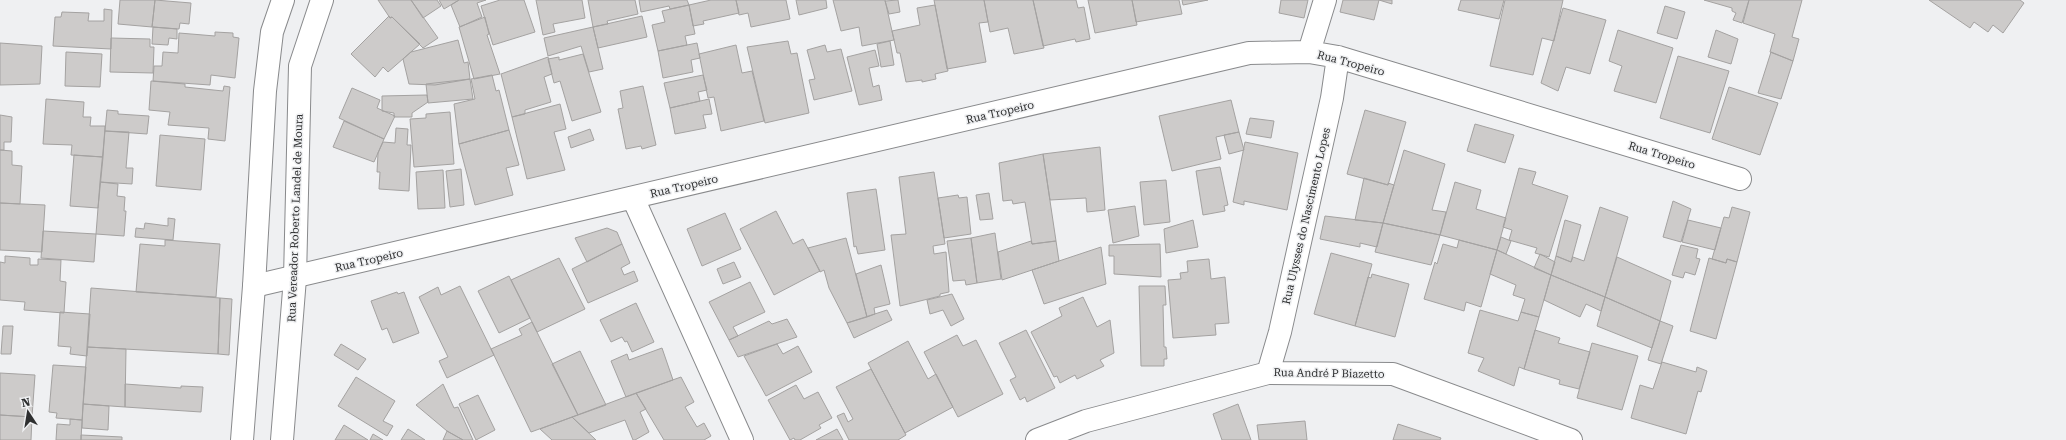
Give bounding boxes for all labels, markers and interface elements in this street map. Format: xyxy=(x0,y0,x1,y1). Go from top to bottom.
street label: Rua Tropeiro xyxy=(1316,48,1386,79)
street label: Rua Tropeiro xyxy=(965,98,1036,127)
street label: Rua Vereador Roberto Landel de Moura xyxy=(285,114,306,322)
street label: Rua Ulysses do Nascimento Lopes xyxy=(1280,127,1333,306)
street label: Rua Tropeiro xyxy=(1627,139,1697,172)
street label: Rua Tropeiro xyxy=(649,172,720,201)
street label: Rua Tropeiro xyxy=(334,246,405,275)
street label: Rua André P Biazetto xyxy=(1273,366,1385,381)
north arrow xyxy=(8,392,48,432)
text: N xyxy=(21,395,32,410)

